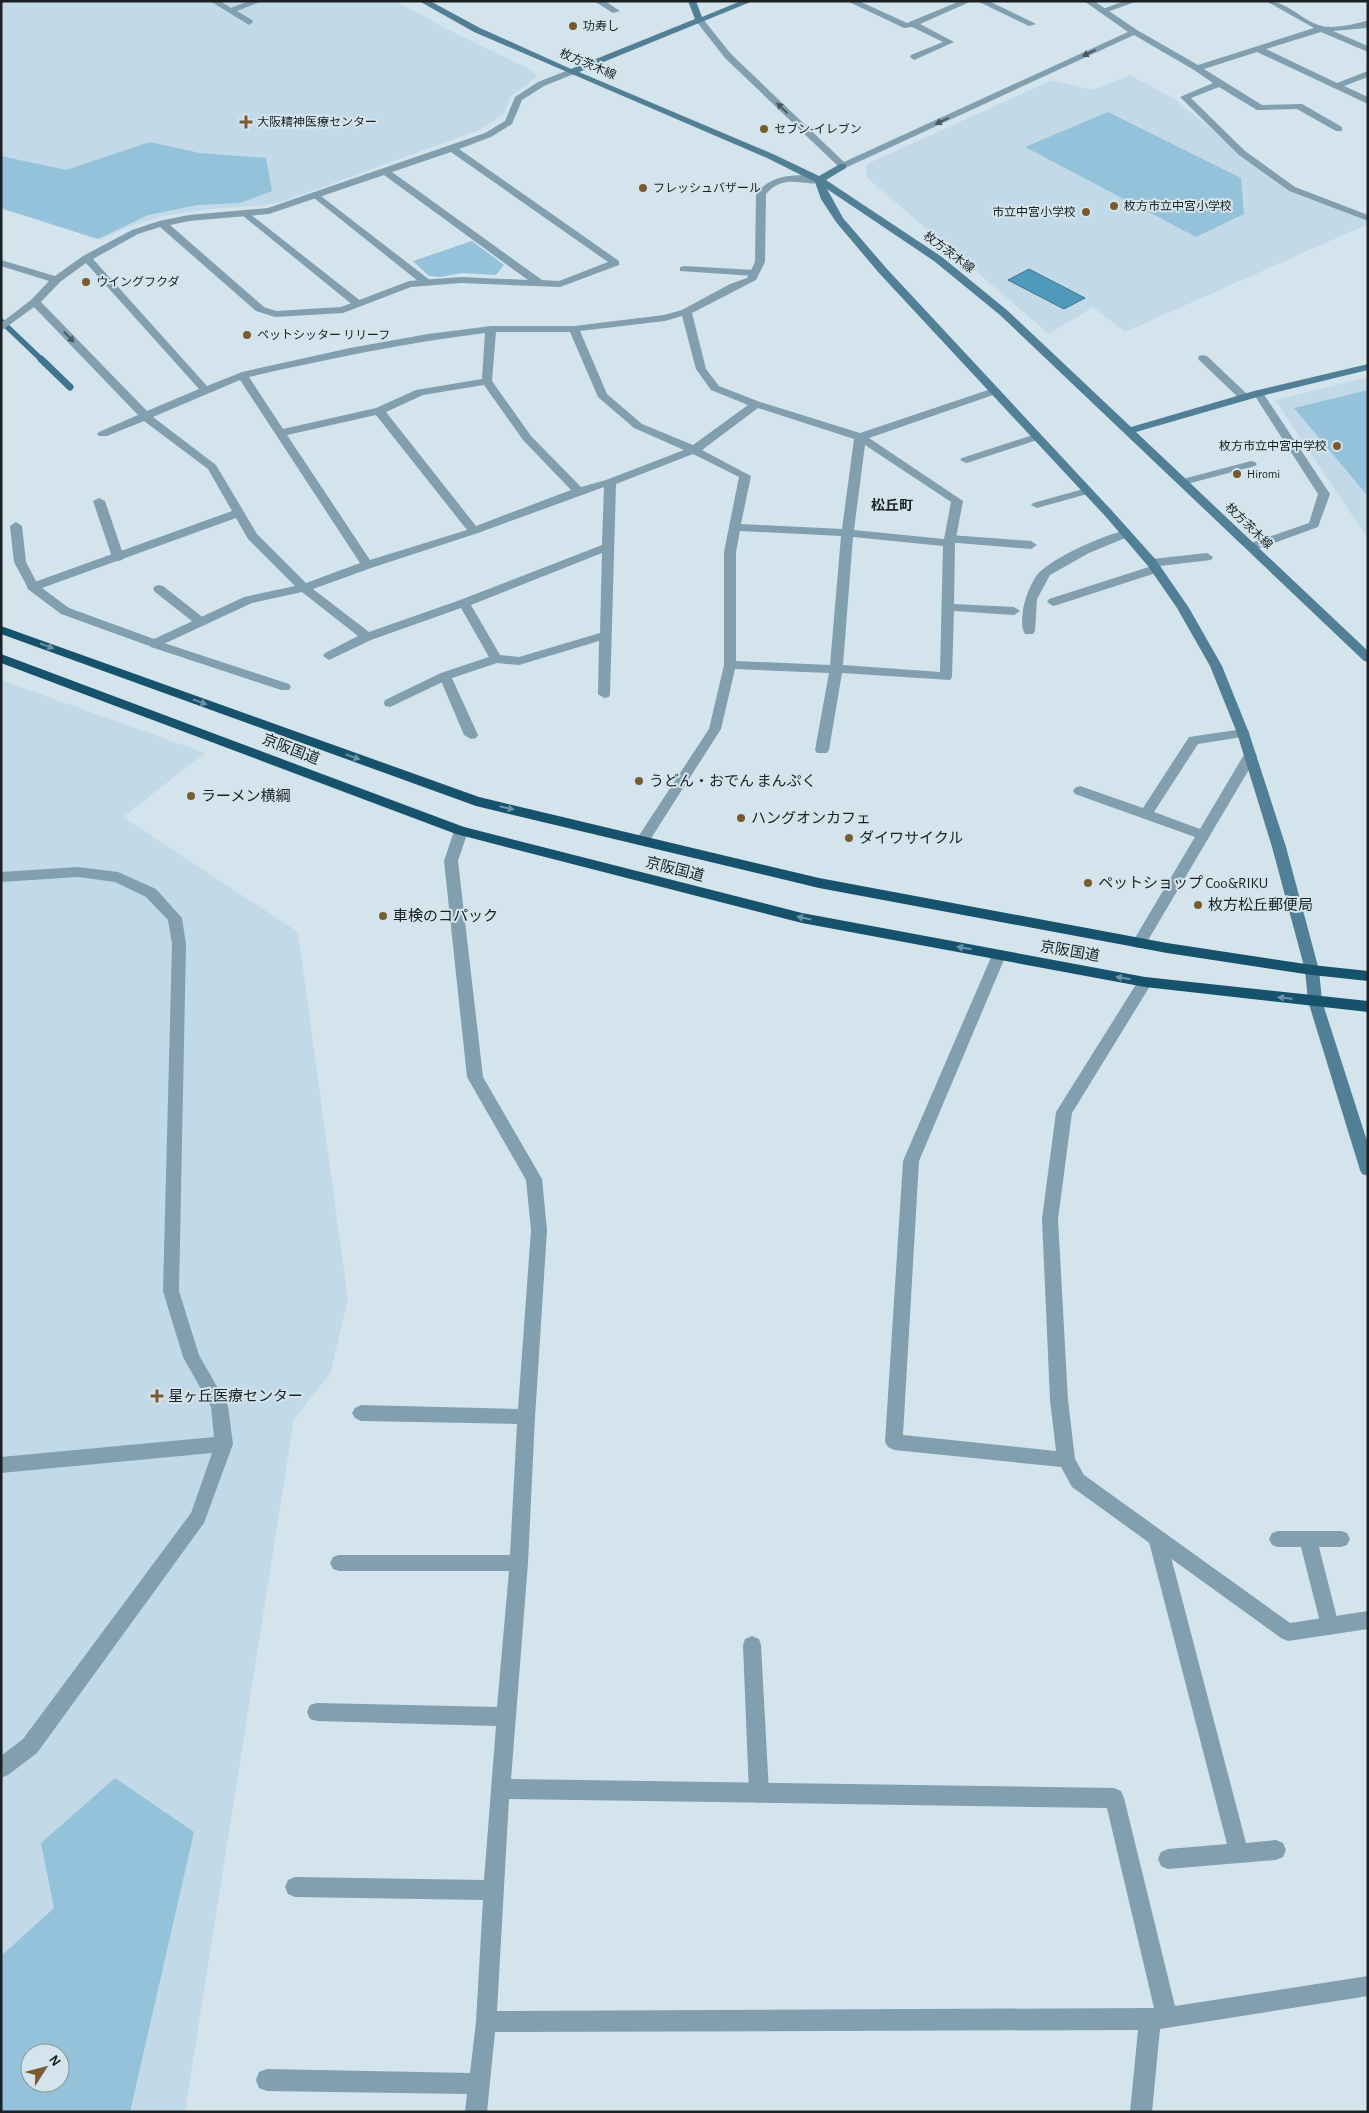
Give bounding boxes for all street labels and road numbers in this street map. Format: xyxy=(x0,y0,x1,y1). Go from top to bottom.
street label: 枚方茨木線 xyxy=(558,46,618,81)
street label: 枚方茨木線 xyxy=(921,228,977,275)
street label: 枚方茨木線 xyxy=(1223,500,1275,551)
street label: 京阪国道 xyxy=(260,731,322,767)
street label: 京阪国道 xyxy=(644,854,706,884)
street label: 京阪国道 xyxy=(1039,938,1101,964)

